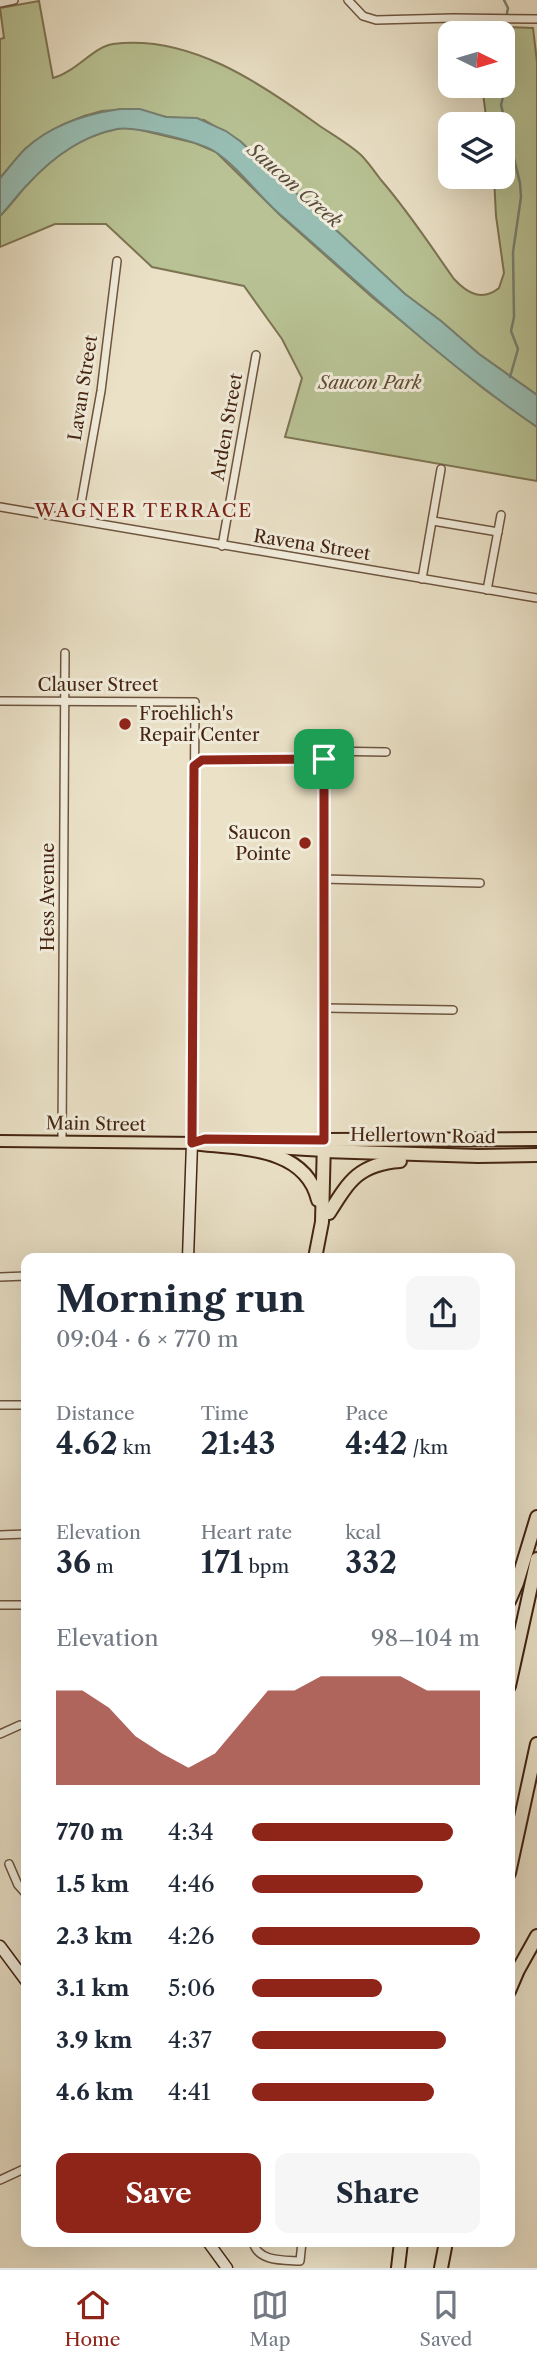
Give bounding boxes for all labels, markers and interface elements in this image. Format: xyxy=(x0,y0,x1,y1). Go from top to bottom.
north arrow xyxy=(438,21,514,98)
map controls xyxy=(438,21,515,189)
button: layers xyxy=(438,112,515,189)
water label: Saucon Creek xyxy=(242,138,347,233)
street label: Lavan Street xyxy=(64,333,102,442)
street label: Arden Street xyxy=(207,371,247,483)
park label: Saucon Park xyxy=(317,372,422,394)
district label: WAGNER TERRACE xyxy=(34,499,253,522)
street label: Ravena Street xyxy=(252,525,373,565)
street label: Clauser Street xyxy=(38,674,159,696)
place label: Froehlich's Repair Center xyxy=(139,703,260,746)
marker: Froehlich's Repair Center xyxy=(117,716,133,732)
pin xyxy=(294,729,354,789)
icon: arrive xyxy=(305,740,343,778)
place label: Saucon Pointe xyxy=(228,822,291,865)
marker: Saucon Pointe xyxy=(297,835,313,851)
street label: Hess Avenue xyxy=(37,843,59,951)
street label: Main Street xyxy=(46,1112,147,1136)
street label: Hellertown Road xyxy=(350,1124,496,1148)
text: Morning run xyxy=(56,1275,305,1322)
button: share xyxy=(406,1276,480,1350)
text: 09:04 · 6 × 770 m xyxy=(56,1325,239,1353)
text: Distance xyxy=(56,1402,135,1425)
text: Time xyxy=(201,1402,249,1425)
text: Pace xyxy=(345,1402,388,1425)
text: 4.62 xyxy=(56,1425,118,1462)
text: 21:43 xyxy=(201,1425,276,1462)
text: 4:42 xyxy=(345,1425,408,1462)
text: km xyxy=(118,1436,151,1459)
text: /km xyxy=(408,1436,448,1459)
text: Elevation xyxy=(56,1521,141,1544)
text: Heart rate xyxy=(201,1521,292,1544)
text: kcal xyxy=(345,1521,381,1544)
text: 36 xyxy=(56,1544,91,1581)
text: 171 xyxy=(201,1544,243,1581)
text: 332 xyxy=(345,1544,397,1581)
text: m xyxy=(91,1555,114,1578)
text: bpm xyxy=(243,1555,289,1578)
text: Elevation xyxy=(56,1624,159,1652)
text: 98–104 m xyxy=(371,1624,480,1652)
text: 770 m xyxy=(56,1818,123,1846)
text: 4:34 xyxy=(168,1818,214,1846)
text: 1.5 km xyxy=(56,1870,129,1898)
text: 4:46 xyxy=(168,1870,215,1898)
text: 2.3 km xyxy=(56,1922,133,1950)
text: 4:26 xyxy=(168,1922,214,1950)
text: 3.1 km xyxy=(56,1974,130,2002)
text: 5:06 xyxy=(168,1974,215,2002)
text: 3.9 km xyxy=(56,2026,132,2054)
text: 4:37 xyxy=(168,2026,212,2054)
text: 4.6 km xyxy=(56,2078,134,2106)
text: 4:41 xyxy=(168,2078,211,2106)
button: Save xyxy=(56,2153,261,2233)
button: Share xyxy=(275,2153,480,2233)
tab: Home xyxy=(65,2286,120,2351)
tab: Map xyxy=(250,2286,290,2351)
tab: Saved xyxy=(420,2286,472,2351)

